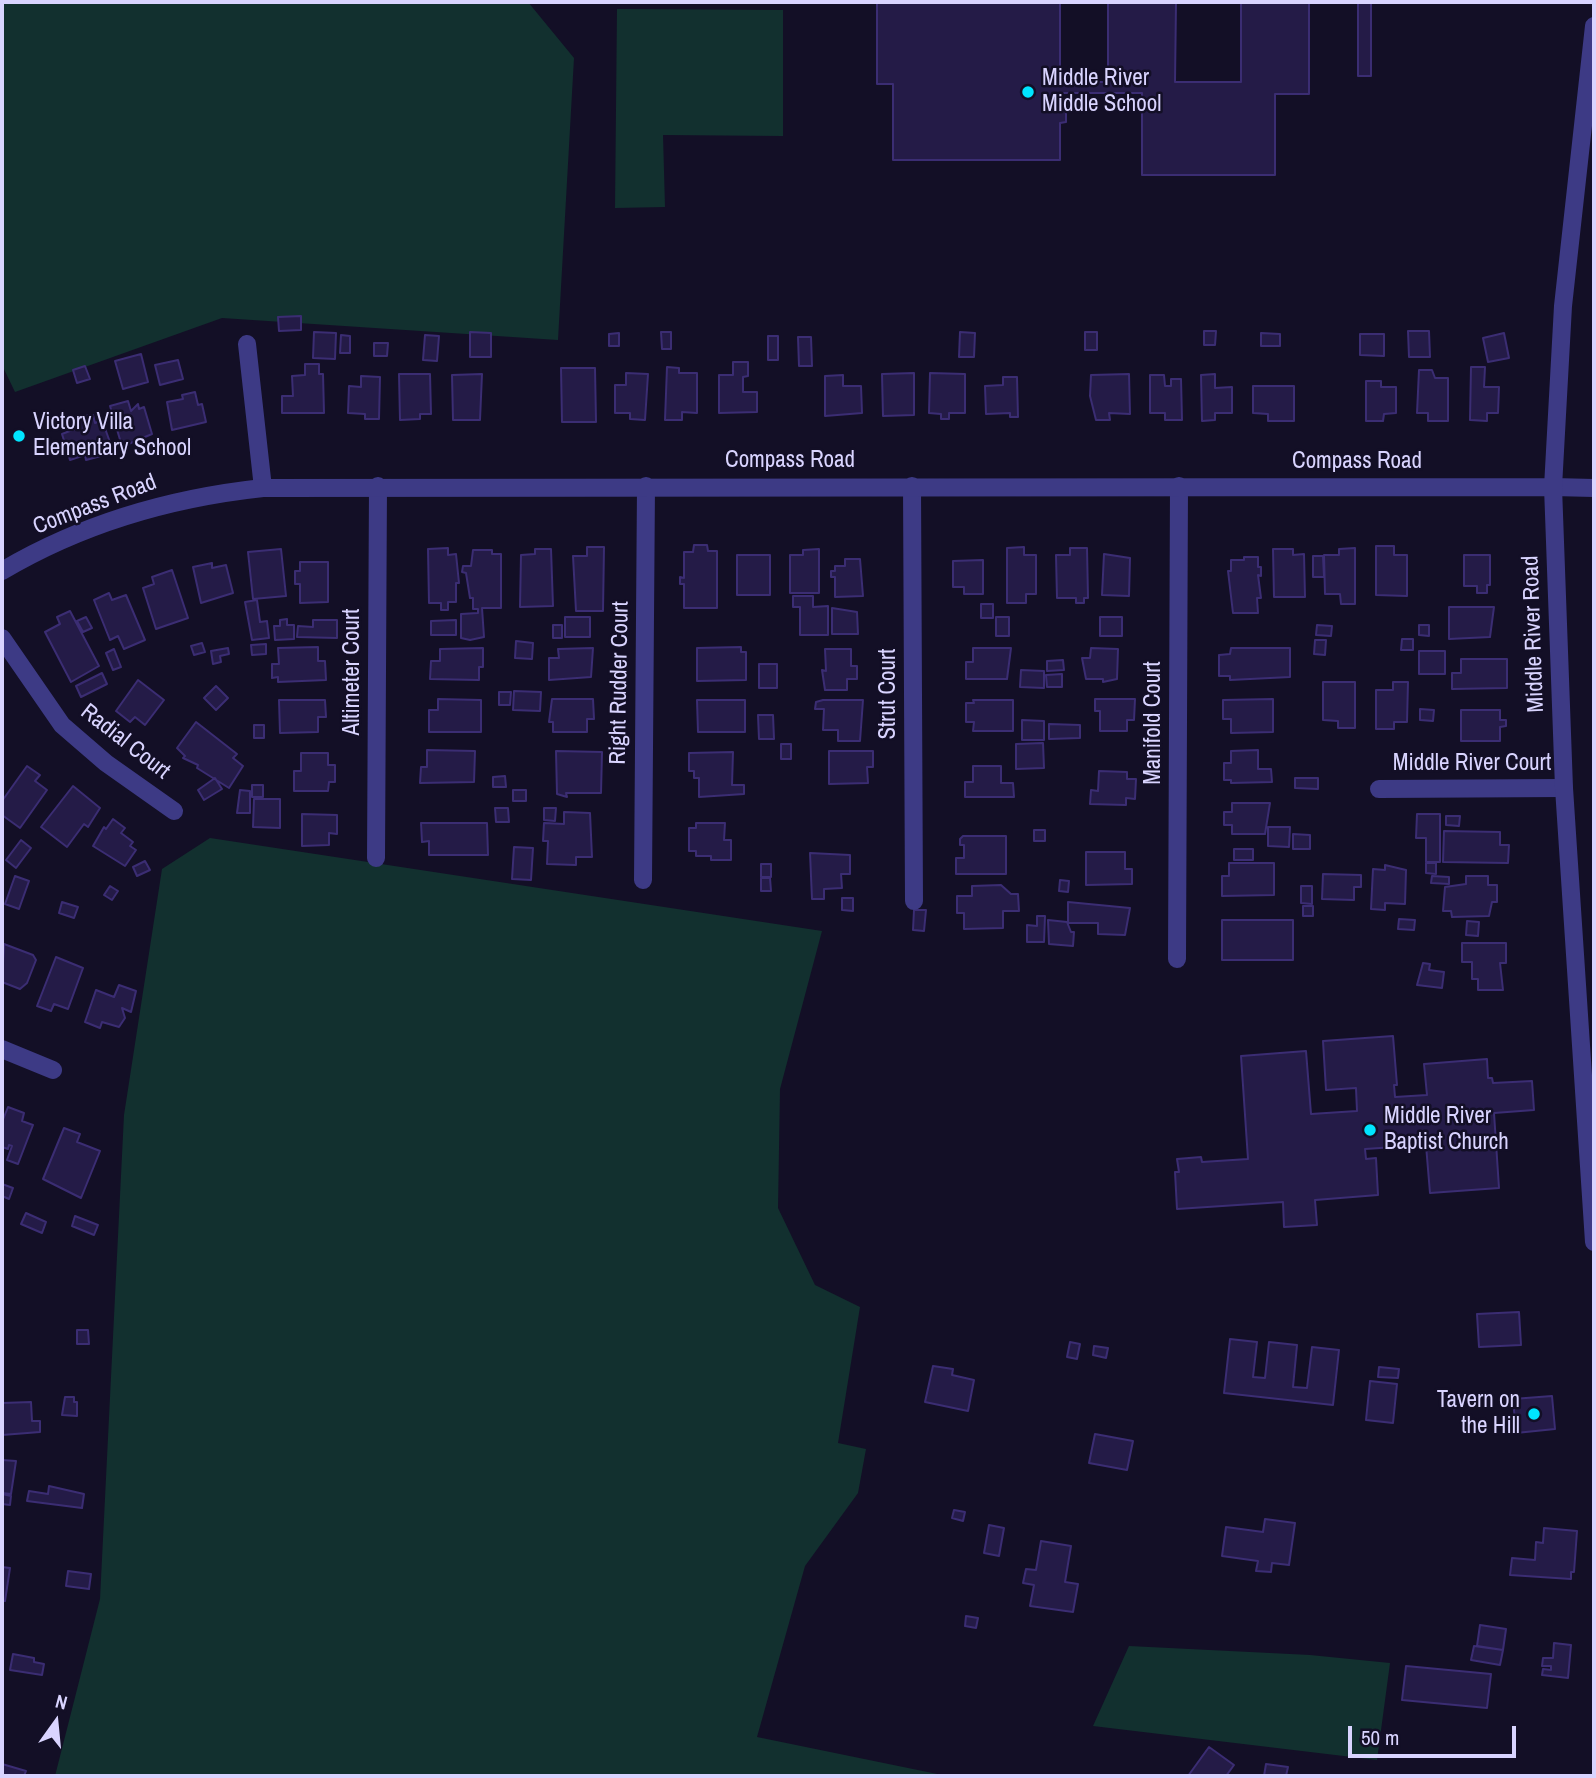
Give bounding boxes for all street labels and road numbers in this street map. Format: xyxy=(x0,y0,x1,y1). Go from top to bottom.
street label: Compass Road xyxy=(725,447,855,475)
street label: Compass Road xyxy=(1292,448,1422,476)
street label: Compass Road xyxy=(29,469,161,541)
street label: Middle River Road xyxy=(1517,555,1551,713)
street label: Right Rudder Court xyxy=(605,601,635,765)
street label: Altimeter Court xyxy=(339,609,367,735)
street label: Strut Court xyxy=(875,648,903,740)
street label: Manifold Court xyxy=(1140,661,1168,785)
street label: Radial Court xyxy=(75,699,175,785)
street label: Middle River Court xyxy=(1393,750,1551,778)

